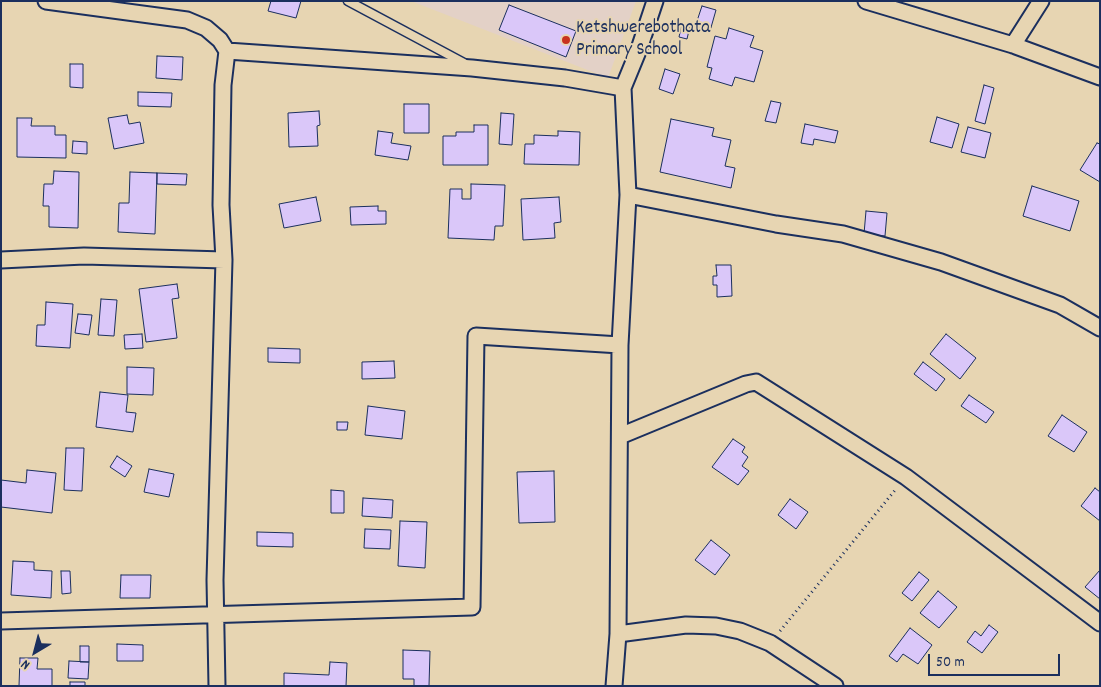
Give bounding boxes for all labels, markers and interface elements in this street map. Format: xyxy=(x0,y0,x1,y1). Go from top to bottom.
place label: Ketshwerebothata Primary School xyxy=(576,18,710,62)
marker: Ketshwerebothata Primary School xyxy=(560,34,572,46)
north arrow xyxy=(10,627,60,677)
scale bar xyxy=(931,644,1064,676)
text: 50 m xyxy=(936,652,965,674)
text: N xyxy=(17,654,35,674)

